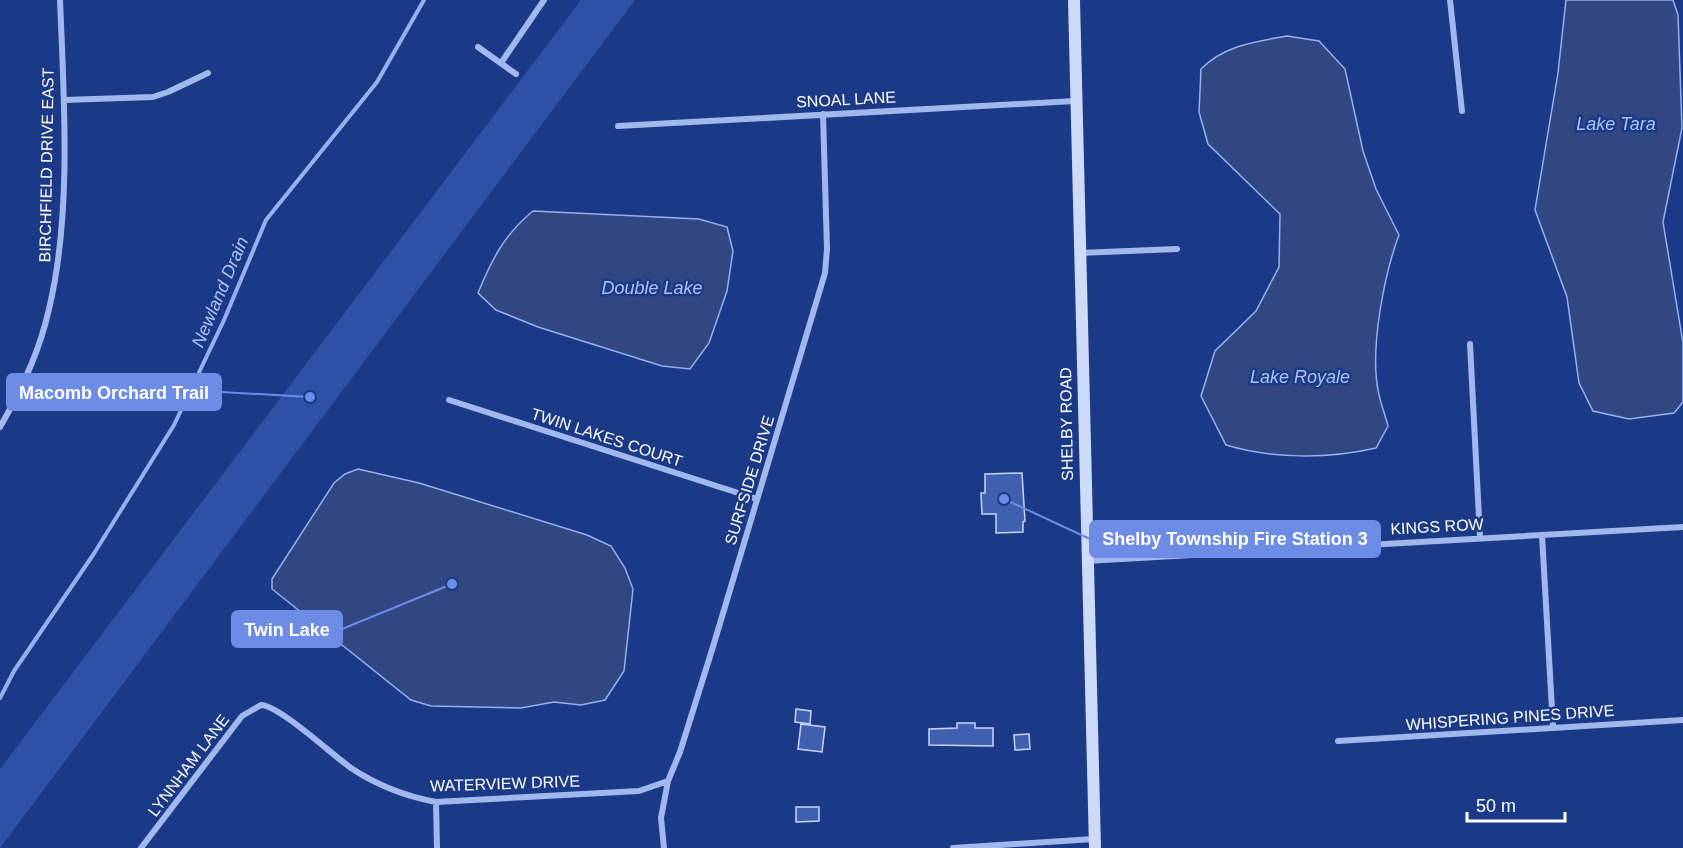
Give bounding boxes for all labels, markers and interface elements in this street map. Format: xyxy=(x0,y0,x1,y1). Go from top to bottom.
street label: BIRCHFIELD DRIVE EAST xyxy=(36,67,57,262)
street label: SNOAL LANE xyxy=(796,88,896,111)
water label: Lake Tara xyxy=(1576,114,1656,134)
water label: Newland Drain xyxy=(188,234,252,350)
water label: Double Lake xyxy=(601,278,703,298)
street label: SHELBY ROAD xyxy=(1057,367,1076,481)
water label: Lake Royale xyxy=(1250,367,1350,387)
callout: Macomb Orchard Trail xyxy=(7,374,221,410)
text: Macomb Orchard Trail xyxy=(19,383,209,403)
street label: TWIN LAKES COURT xyxy=(529,405,685,470)
street label: SURFSIDE DRIVE xyxy=(722,413,777,547)
street label: KINGS ROW xyxy=(1390,516,1485,537)
callout: Shelby Township Fire Station 3 xyxy=(1090,521,1380,557)
text: Shelby Township Fire Station 3 xyxy=(1102,529,1368,549)
callout: Twin Lake xyxy=(232,611,342,647)
text: Twin Lake xyxy=(244,620,330,640)
street label: WHISPERING PINES DRIVE xyxy=(1405,702,1615,733)
street label: LYNNHAM LANE xyxy=(145,711,232,820)
street label: WATERVIEW DRIVE xyxy=(430,772,580,795)
scale bar xyxy=(1467,785,1564,823)
text: 50 m xyxy=(1476,796,1516,816)

